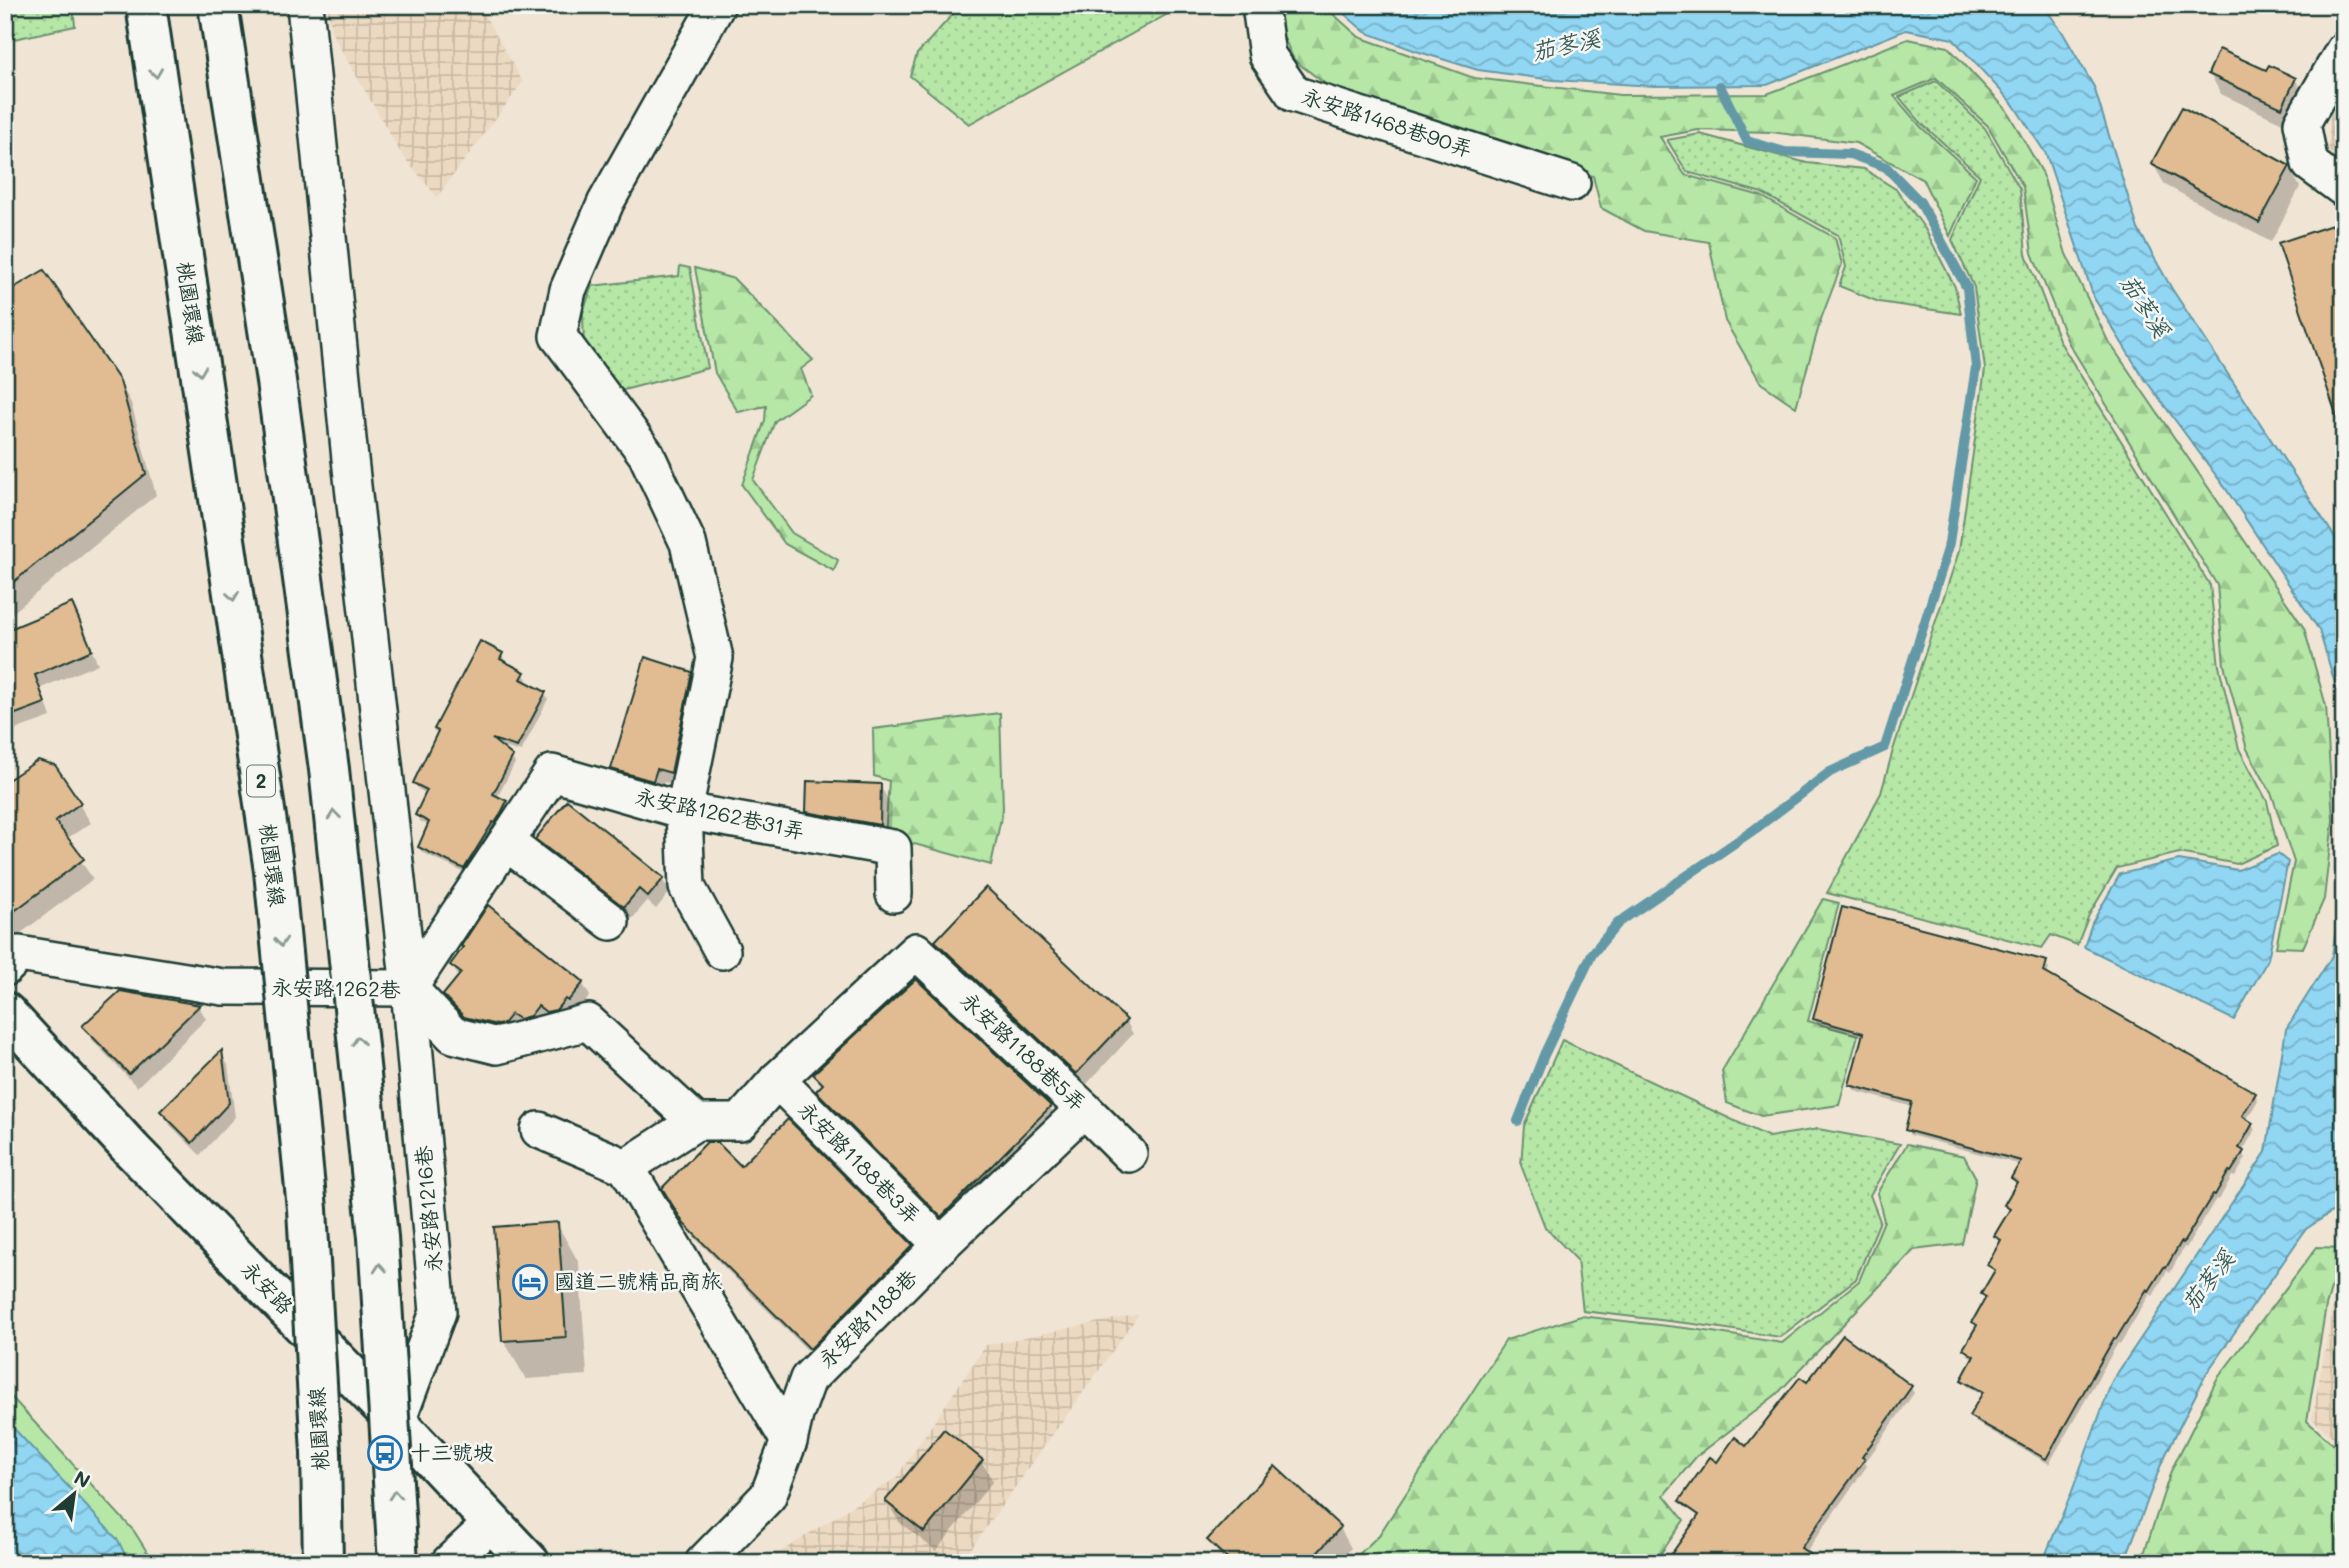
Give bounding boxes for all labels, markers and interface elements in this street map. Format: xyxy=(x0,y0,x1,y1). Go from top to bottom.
water label: 茄苳溪 xyxy=(1529,22,1605,66)
one-way arrow xyxy=(148,67,163,79)
street label: 永安路1468巷90弄 xyxy=(1299,81,1476,162)
street label: 桃園環線 xyxy=(172,259,211,346)
water label: 茄苳溪 xyxy=(2114,268,2178,344)
one-way arrow xyxy=(192,365,207,376)
one-way arrow xyxy=(226,590,241,601)
road number: 2 xyxy=(247,766,275,796)
street label: 永安路1262巷31弄 xyxy=(633,781,807,844)
one-way arrow xyxy=(326,809,341,821)
street label: 桃園環線 xyxy=(255,821,292,908)
one-way arrow xyxy=(273,937,288,948)
street label: 永安路1262巷 xyxy=(271,973,401,1002)
street label: 永安路1188巷5弄 xyxy=(956,986,1092,1116)
one-way arrow xyxy=(350,1035,365,1047)
street label: 永安路1188巷3弄 xyxy=(793,1095,927,1229)
street label: 永安路1216巷 xyxy=(409,1145,446,1274)
water label: 茄苳溪 xyxy=(2174,1242,2242,1317)
street label: 永安路 xyxy=(236,1255,300,1319)
one-way arrow xyxy=(373,1262,388,1273)
hotel icon: 國道二號精品商旅 xyxy=(511,1263,549,1301)
street label: 永安路1188巷 xyxy=(812,1263,922,1373)
place label: 國道二號精品商旅 xyxy=(554,1267,722,1294)
street label: 桃園環線 xyxy=(302,1386,333,1472)
bus stop icon: 十三號坡 xyxy=(366,1434,404,1472)
place label: 十三號坡 xyxy=(410,1438,494,1465)
north arrow xyxy=(38,1460,108,1530)
text: N xyxy=(70,1464,95,1493)
one-way arrow xyxy=(388,1489,403,1500)

